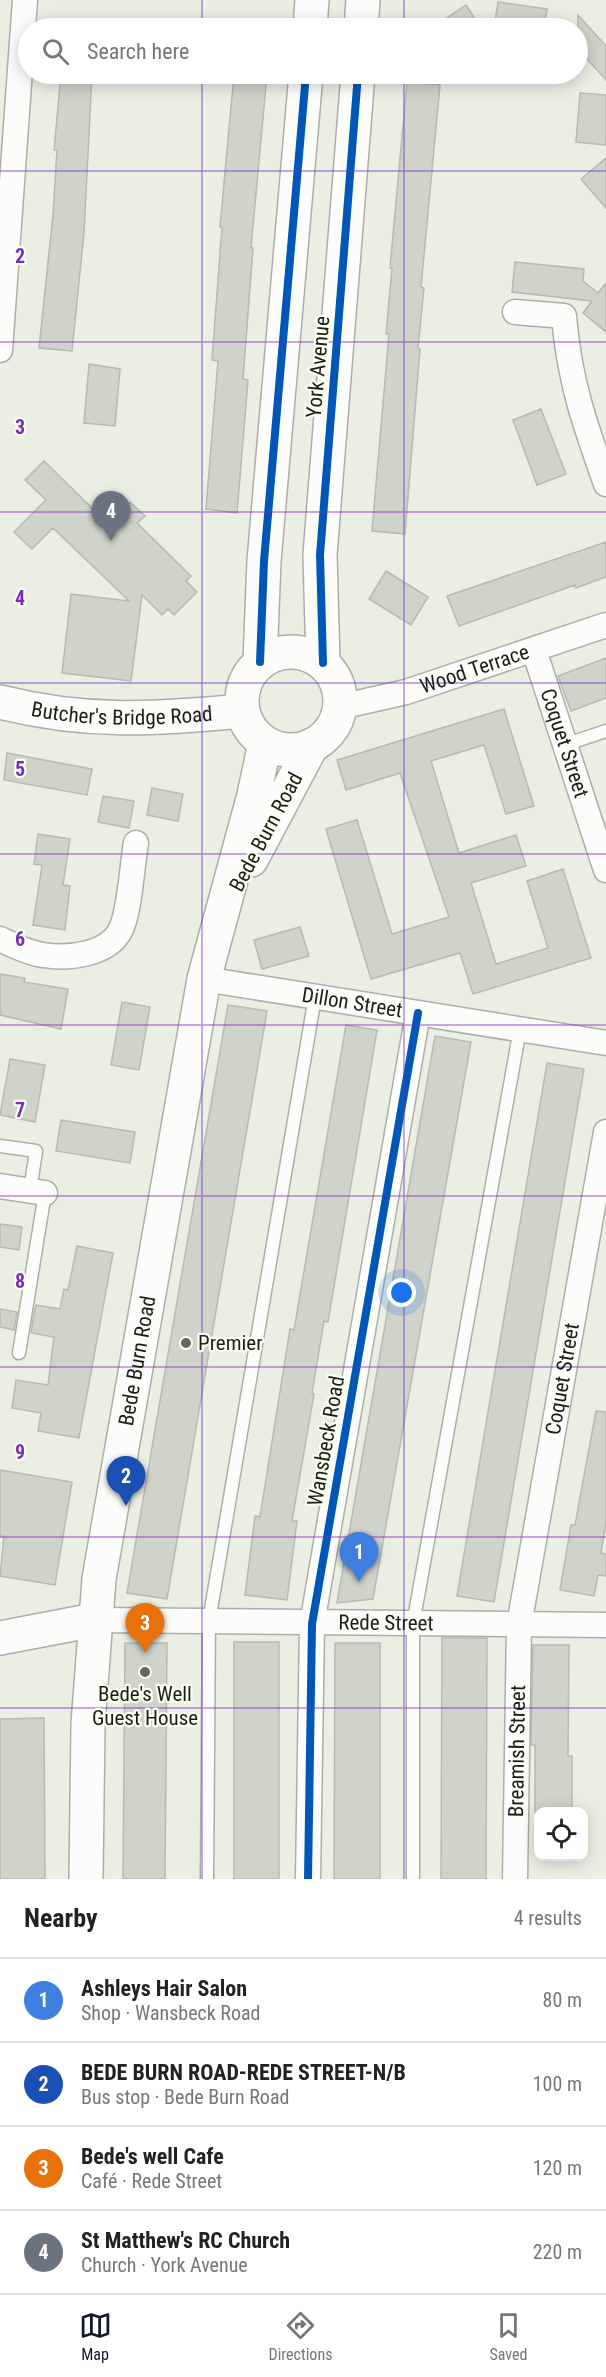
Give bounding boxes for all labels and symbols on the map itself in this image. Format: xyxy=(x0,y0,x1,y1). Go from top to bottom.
text: 2 xyxy=(15,244,25,268)
street label: York Avenue xyxy=(302,315,334,419)
text: 3 xyxy=(15,415,25,439)
pin: 4 xyxy=(92,492,130,541)
text: 4 xyxy=(15,586,25,610)
street label: Wood Terrace xyxy=(417,640,532,698)
street label: Coquet Street xyxy=(535,686,593,801)
street label: Butcher's Bridge Road xyxy=(29,697,213,730)
text: 5 xyxy=(15,757,25,781)
street label: Bede Burn Road xyxy=(225,768,307,896)
text: 6 xyxy=(15,927,25,951)
street label: Dillon Street xyxy=(300,983,404,1022)
text: 7 xyxy=(15,1098,25,1122)
text: 8 xyxy=(15,1269,25,1293)
your location xyxy=(387,1278,416,1307)
street label: Bede Burn Road xyxy=(114,1294,160,1428)
street label: Coquet Street xyxy=(541,1321,584,1437)
place label: Premier xyxy=(198,1331,263,1355)
marker: Premier xyxy=(179,1336,193,1350)
street label: Wansbeck Road xyxy=(303,1374,349,1508)
text: 9 xyxy=(15,1440,25,1464)
pin: 2 xyxy=(106,1456,146,1506)
pin: 1 xyxy=(340,1532,378,1582)
pin: 3 xyxy=(126,1604,164,1653)
street label: Rede Street xyxy=(338,1610,434,1635)
marker: Bede's Well Guest House xyxy=(138,1665,152,1679)
place label: Bede's Well Guest House xyxy=(92,1682,198,1730)
street label: Breamish Street xyxy=(504,1685,530,1817)

